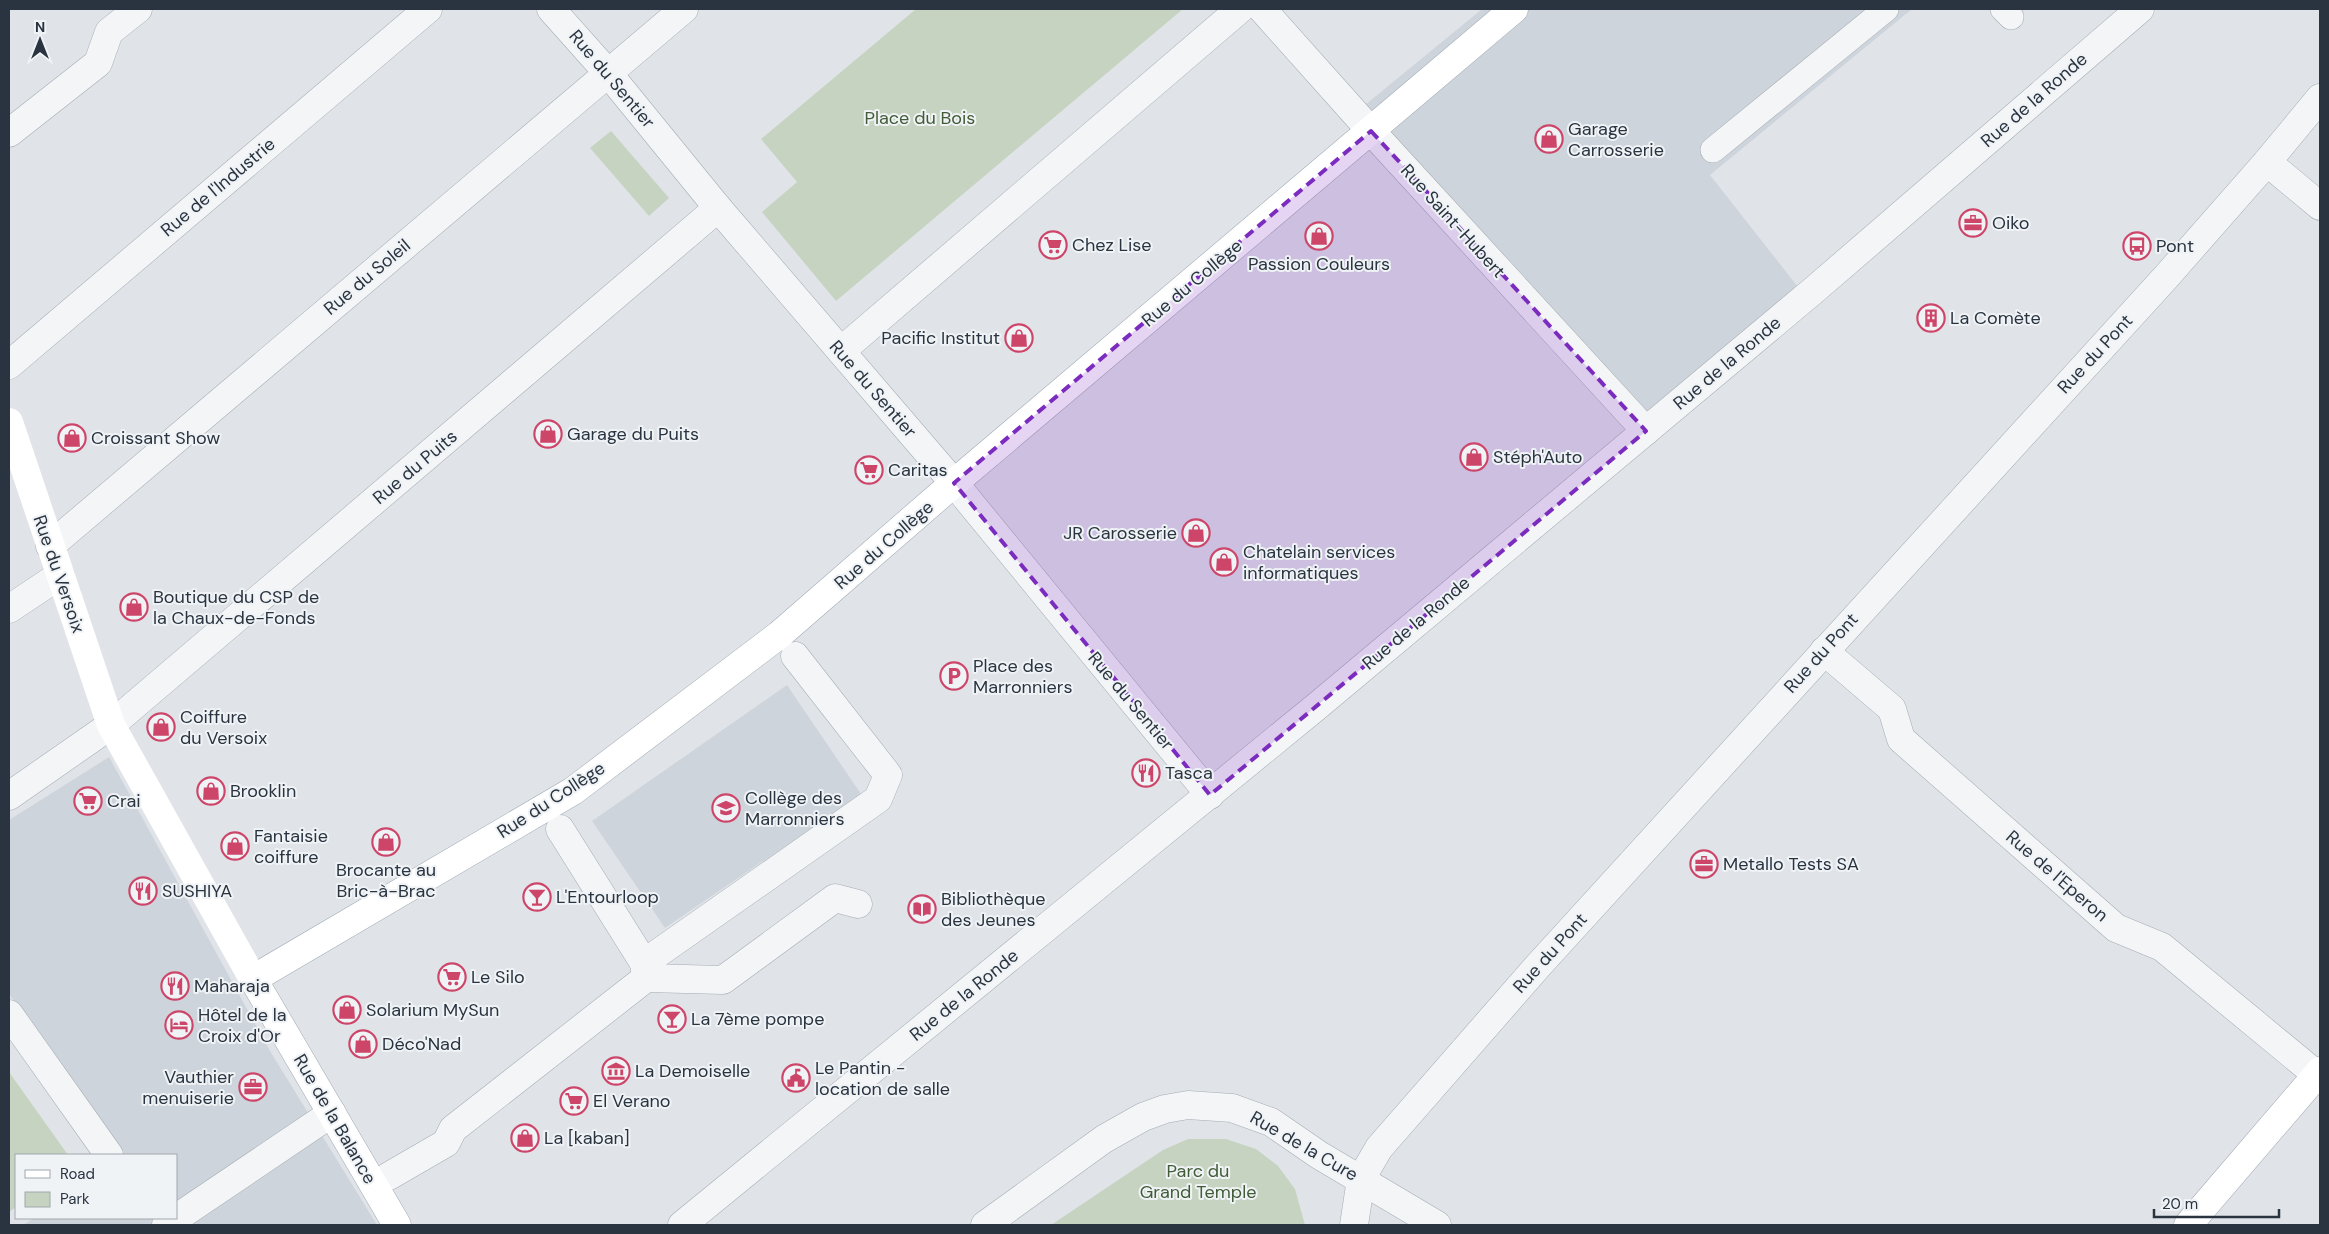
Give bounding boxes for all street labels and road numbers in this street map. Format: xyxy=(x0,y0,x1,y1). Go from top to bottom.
street label: Rue du Sentier xyxy=(564,25,661,134)
street label: Rue de la Ronde xyxy=(1976,47,2092,153)
street label: Rue de l'Industrie xyxy=(156,132,280,242)
street label: Rue Saint-Hubert xyxy=(1395,159,1511,283)
street label: Rue du Soleil xyxy=(319,234,415,320)
street label: Rue du Collège xyxy=(1137,234,1247,332)
street label: Rue du Pont xyxy=(2052,309,2138,399)
street label: Rue de la Ronde xyxy=(1668,311,1786,415)
street label: Rue du Sentier xyxy=(824,335,922,443)
street label: Rue du Puits xyxy=(368,425,462,509)
street label: Rue du Collège xyxy=(829,495,939,595)
street label: Rue du Versoix xyxy=(28,512,90,636)
street label: Rue de la Ronde xyxy=(1357,571,1475,675)
street label: Rue du Pont xyxy=(1778,608,1864,698)
street label: Rue du Sentier xyxy=(1083,647,1180,756)
street label: Rue du Collège xyxy=(492,756,610,844)
street label: Rue de l'Eperon xyxy=(2001,825,2113,927)
street label: Rue du Pont xyxy=(1507,908,1593,998)
street label: Rue de la Ronde xyxy=(905,944,1023,1046)
street label: Rue de la Balance xyxy=(288,1050,382,1188)
street label: Rue de la Cure xyxy=(1246,1105,1362,1187)

